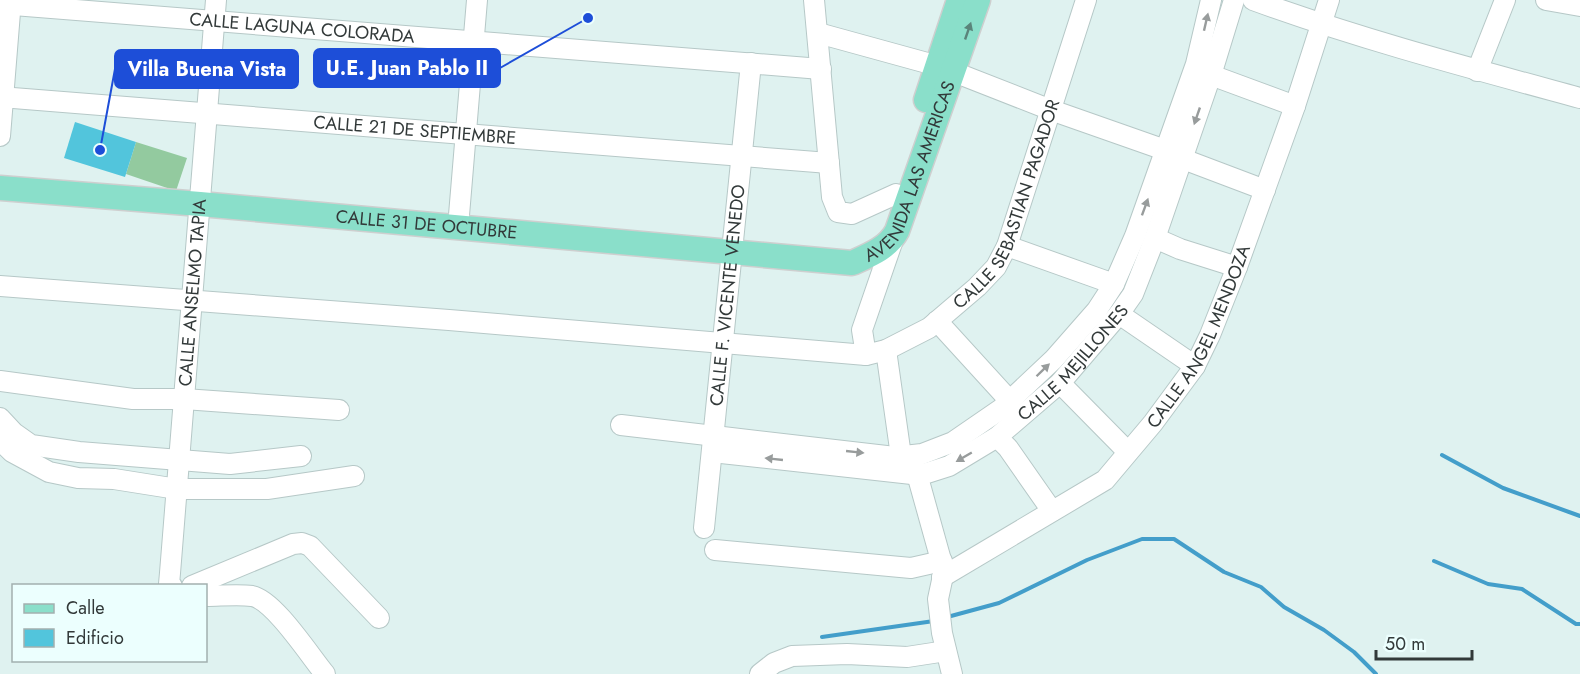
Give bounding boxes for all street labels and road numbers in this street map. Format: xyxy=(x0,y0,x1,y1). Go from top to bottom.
street label: CALLE LAGUNA COLORADA xyxy=(188,6,416,50)
street label: AVENIDA LAS AMERICAS xyxy=(860,77,962,269)
street label: CALLE SEBASTIAN PAGADOR xyxy=(947,96,1066,315)
street label: CALLE 21 DE SEPTIEMBRE xyxy=(312,109,517,151)
street label: CALLE F. VICENTE VENEDO xyxy=(703,183,752,407)
street label: CALLE ANSELMO TAPIA xyxy=(172,198,213,387)
street label: CALLE 31 DE OCTUBRE xyxy=(335,203,518,246)
street label: CALLE ANGEL MENDOZA xyxy=(1140,241,1257,434)
street label: CALLE MEJILLONES xyxy=(1012,299,1135,427)

